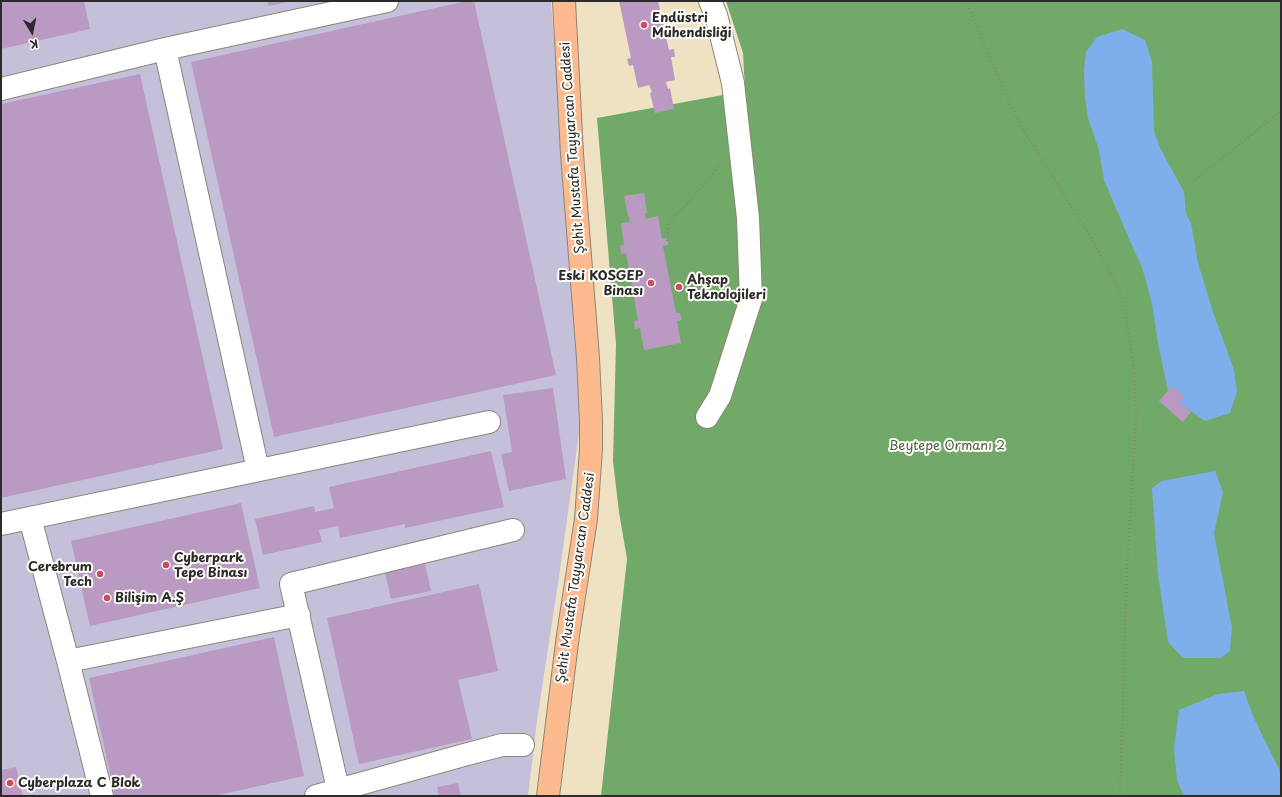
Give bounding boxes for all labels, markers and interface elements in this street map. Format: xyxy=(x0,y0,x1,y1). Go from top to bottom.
place label: Endüstri Mühendisliği xyxy=(652,10,731,41)
north arrow xyxy=(12,12,52,52)
marker: Endüstri Mühendisliği xyxy=(639,20,649,30)
text: K xyxy=(29,35,40,53)
street label: Şehit Mustafa Tayyarcan Caddesi xyxy=(558,41,588,255)
place label: Eski KOSGEP Binası xyxy=(559,268,643,299)
place label: Ahşap Teknolojileri xyxy=(687,272,766,303)
marker: Eski KOSGEP Binası xyxy=(646,278,656,288)
marker: Ahşap Teknolojileri xyxy=(674,282,684,292)
park label: Beytepe Ormanı 2 xyxy=(889,438,1005,454)
street label: Şehit Mustafa Tayyarcan Caddesi xyxy=(553,472,599,684)
place label: Cyberpark Tepe Binası xyxy=(174,550,247,581)
place label: Cerebrum Tech xyxy=(28,559,92,590)
marker: Cyberpark Tepe Binası xyxy=(161,560,171,570)
marker: Cerebrum Tech xyxy=(95,569,105,579)
place label: Bilişim A.Ş xyxy=(115,590,184,606)
marker: Bilişim A.Ş xyxy=(102,593,112,603)
place label: Cyberplaza C Blok xyxy=(18,775,140,791)
marker: Cyberplaza C Blok xyxy=(5,778,15,788)

